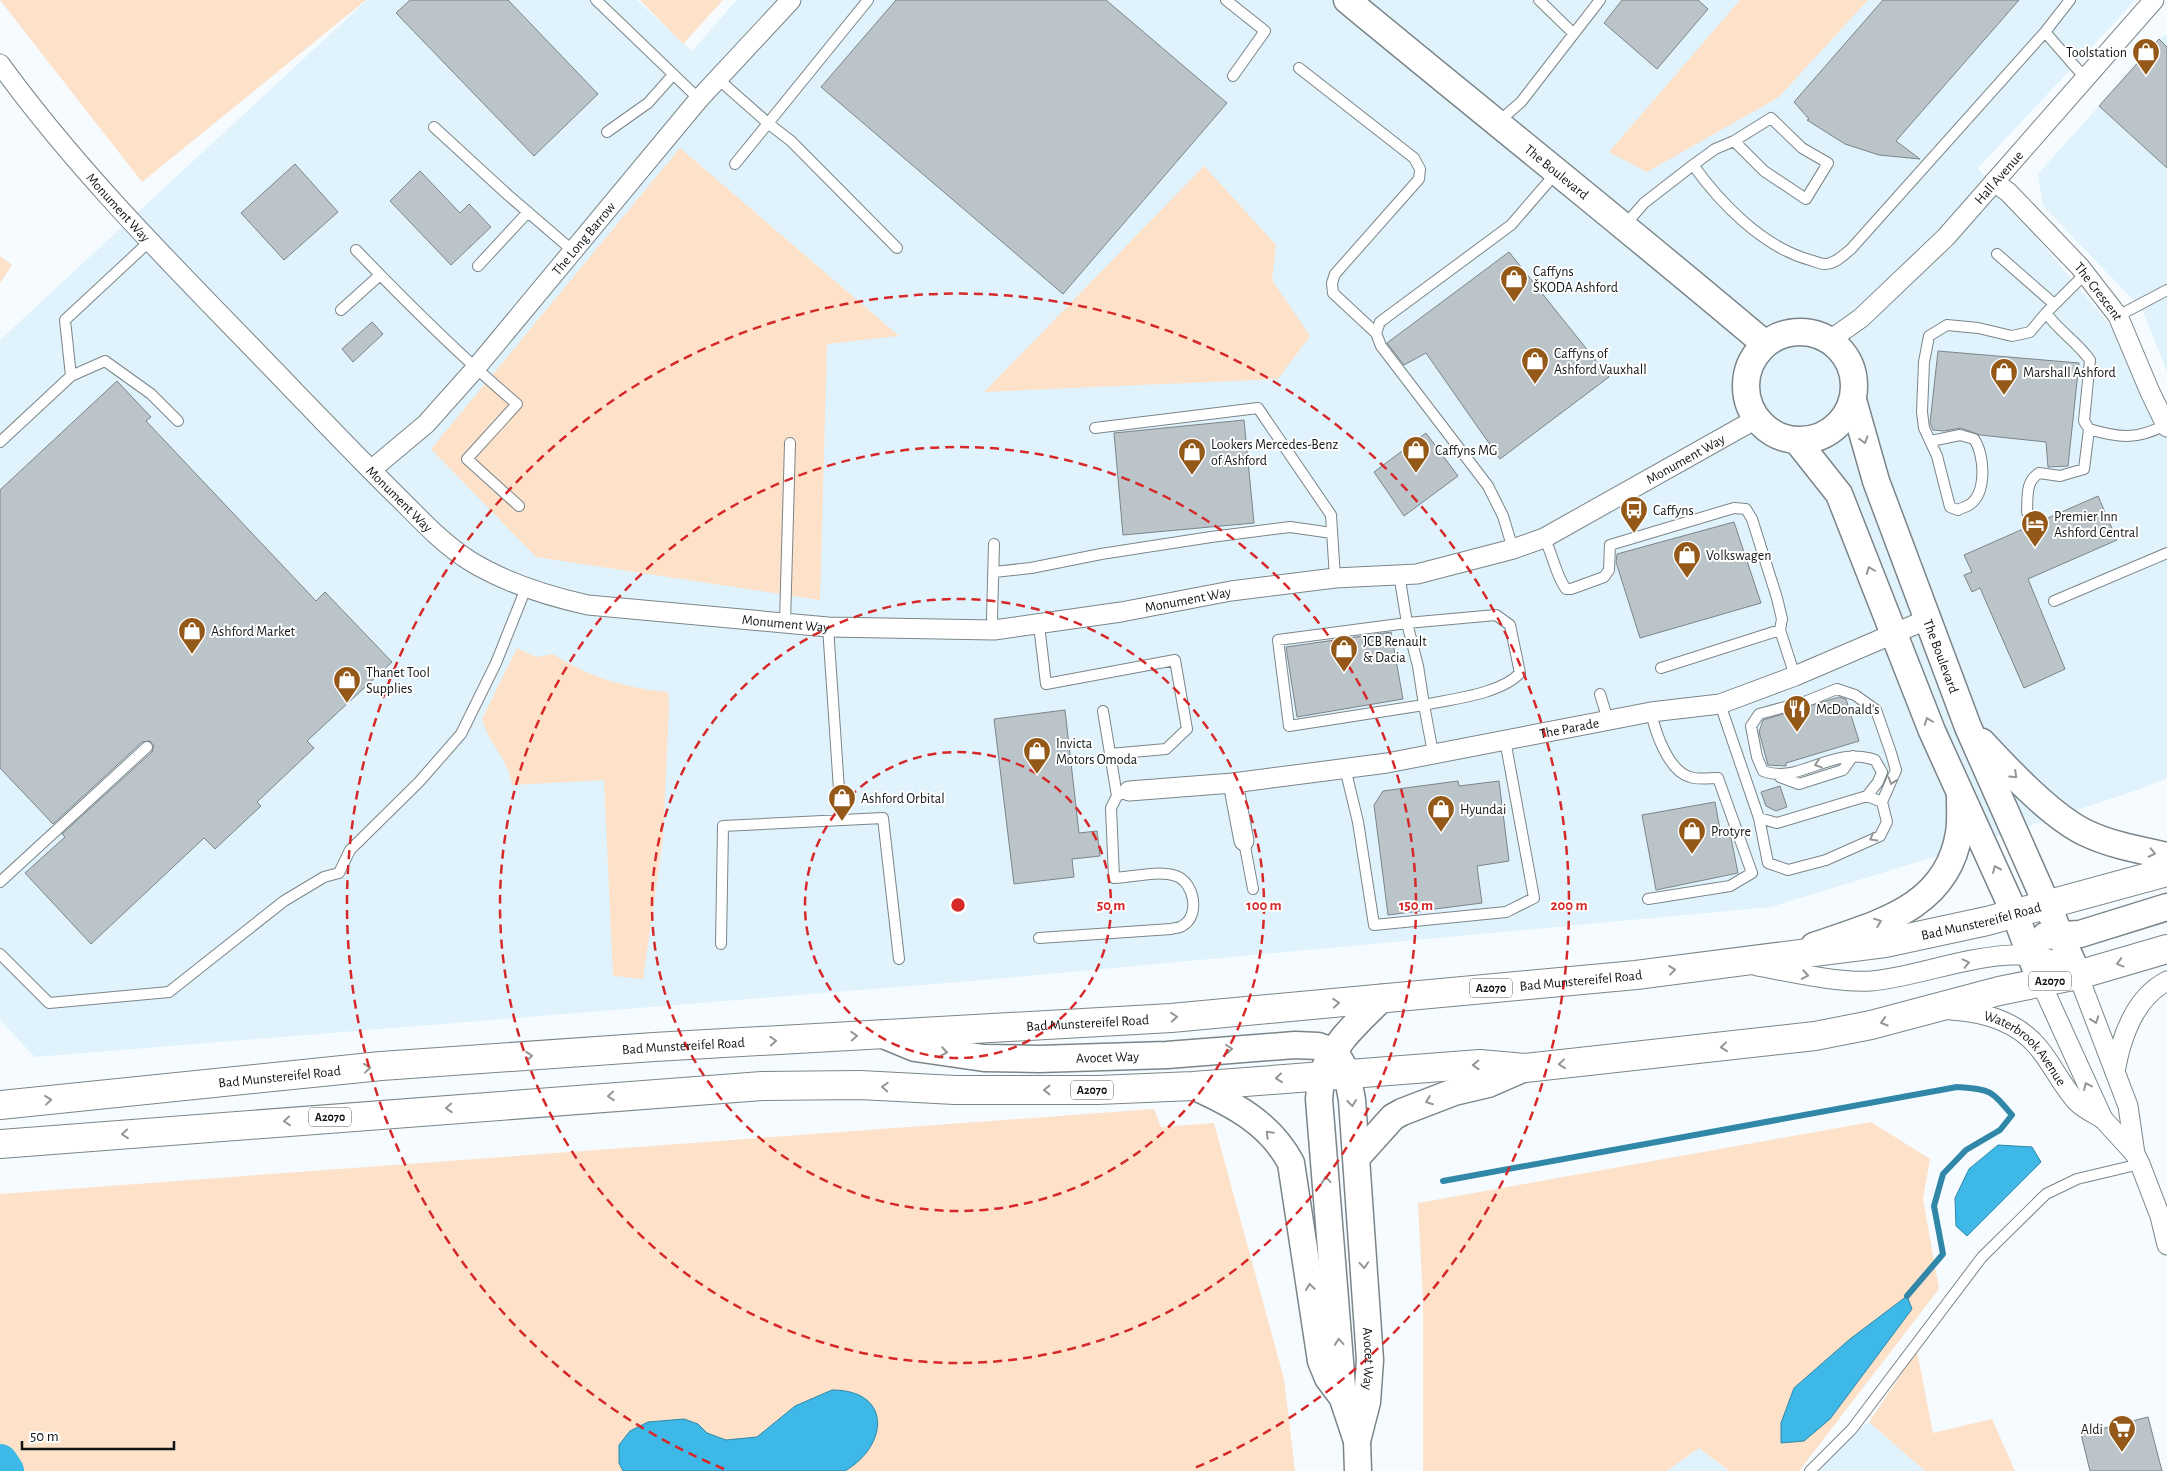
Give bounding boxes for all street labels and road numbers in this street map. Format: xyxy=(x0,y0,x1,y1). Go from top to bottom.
street label: The Boulevard xyxy=(1522,142,1591,202)
street label: Hall Avenue xyxy=(1972,148,2026,207)
street label: Monument Way xyxy=(83,171,152,245)
street label: The Long Barrow xyxy=(550,199,619,278)
street label: The Crescent xyxy=(2072,260,2125,323)
street label: Monument Way xyxy=(1644,432,1727,487)
street label: Monument Way xyxy=(363,464,435,535)
street label: Monument Way xyxy=(1144,585,1232,615)
street label: Monument Way xyxy=(741,613,830,635)
street label: The Boulevard xyxy=(1920,617,1961,695)
street label: The Parade xyxy=(1538,716,1600,741)
street label: Bad Munstereifel Road xyxy=(1920,901,2043,943)
street label: Bad Munstereifel Road xyxy=(1519,968,1643,994)
road number: A2070 xyxy=(2029,971,2071,990)
road number: A2070 xyxy=(1470,978,1512,998)
street label: Waterbrook Avenue xyxy=(1982,1009,2068,1089)
street label: Bad Munstereifel Road xyxy=(1026,1013,1150,1034)
street label: Bad Munstereifel Road xyxy=(621,1036,745,1057)
street label: Avocet Way xyxy=(1076,1050,1139,1066)
street label: Bad Munstereifel Road xyxy=(218,1064,342,1091)
road number: A2070 xyxy=(1071,1080,1113,1100)
road number: A2070 xyxy=(309,1108,351,1126)
street label: Avocet Way xyxy=(1360,1327,1376,1391)

